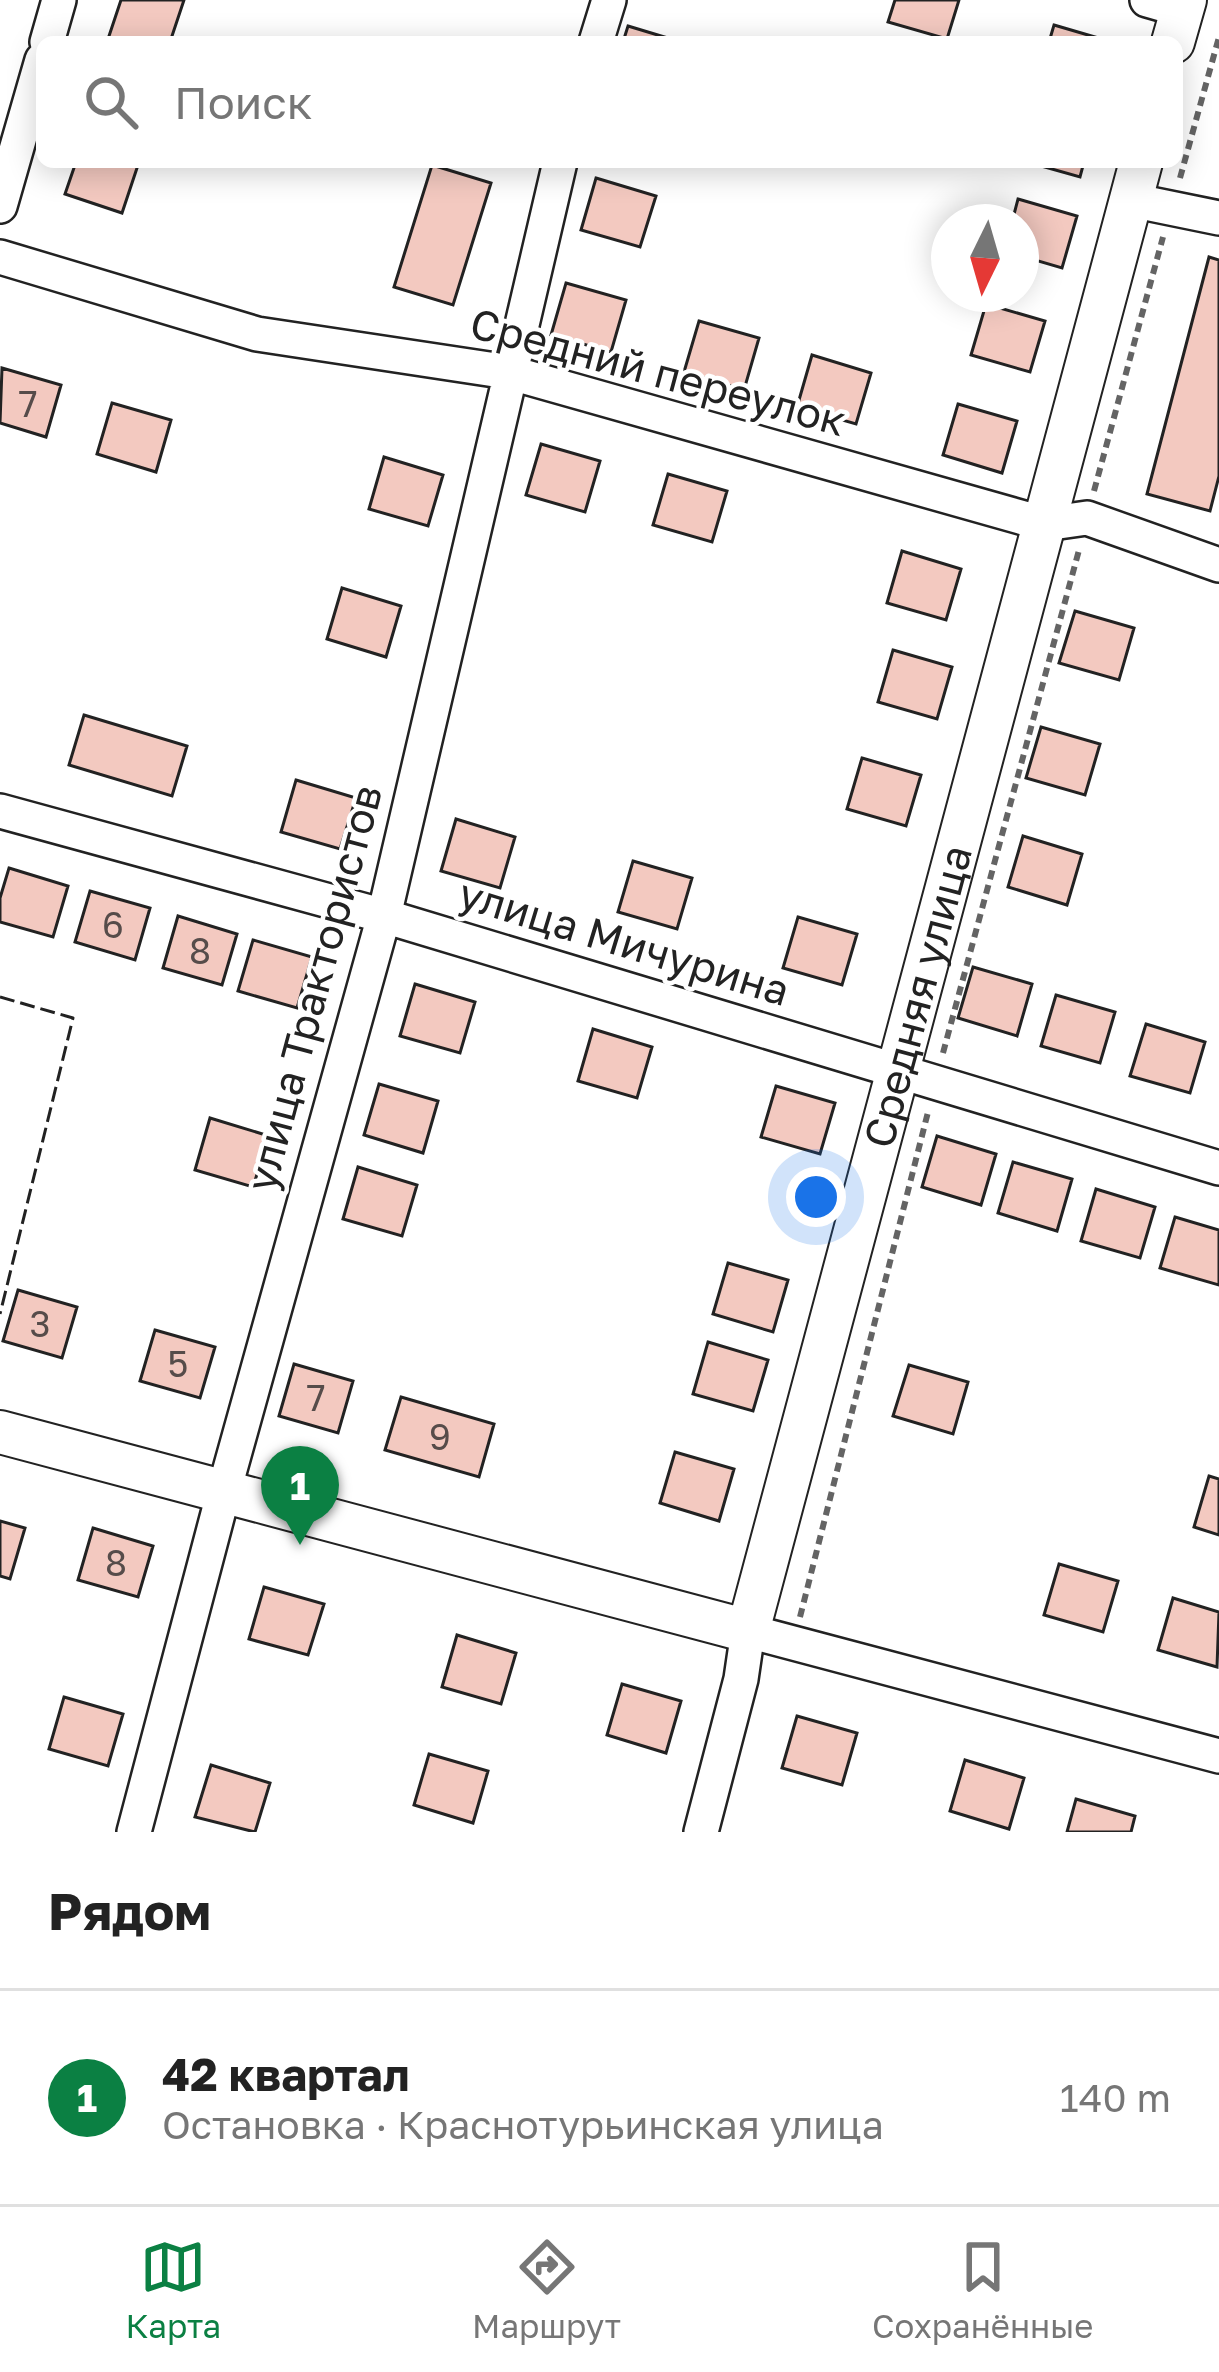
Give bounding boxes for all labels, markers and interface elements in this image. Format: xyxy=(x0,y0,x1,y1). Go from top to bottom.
search box xyxy=(36,36,1183,168)
icon: search xyxy=(78,69,144,135)
text: Поиск xyxy=(174,75,313,129)
north arrow xyxy=(931,204,1039,312)
street label: Средний переулок xyxy=(465,297,851,445)
house number: 7 xyxy=(18,382,38,425)
street label: улица Трактористов xyxy=(235,779,391,1196)
street label: Средняя улица xyxy=(852,839,981,1153)
street label: улица Мичурина xyxy=(453,867,796,1015)
house number: 6 xyxy=(102,903,124,946)
house number: 8 xyxy=(189,929,211,972)
your location xyxy=(786,1167,846,1227)
house number: 3 xyxy=(29,1302,51,1345)
house number: 5 xyxy=(168,1342,188,1385)
house number: 7 xyxy=(306,1376,326,1419)
house number: 9 xyxy=(429,1415,451,1458)
pin: 1 xyxy=(261,1446,339,1545)
house number: 8 xyxy=(105,1541,127,1584)
text: Рядом xyxy=(48,1880,211,1941)
text: 42 квартал xyxy=(162,2047,410,2101)
text: 1 xyxy=(77,2074,97,2121)
text: 140 m xyxy=(1060,2074,1171,2121)
text: Остановка · Краснотурьинская улица xyxy=(162,2101,884,2148)
tab: Карта xyxy=(126,2234,221,2345)
tab: Маршрут xyxy=(472,2234,621,2345)
tab: Сохранённые xyxy=(872,2234,1093,2345)

